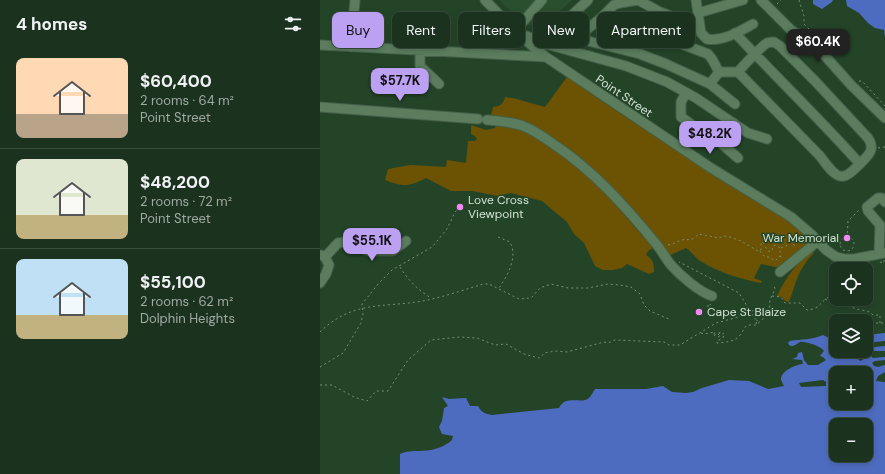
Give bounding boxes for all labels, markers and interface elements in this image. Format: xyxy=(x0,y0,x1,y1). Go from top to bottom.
chip: Buy xyxy=(332,12,384,48)
chip: Rent xyxy=(392,12,450,48)
chip: Filters xyxy=(458,12,525,48)
chip: New xyxy=(533,12,589,48)
chip: Apartment xyxy=(597,12,695,48)
text: 4 homes xyxy=(16,13,87,35)
icon: filters xyxy=(282,13,304,35)
pin: $60.4K xyxy=(785,29,851,63)
text: $60.4K xyxy=(796,33,840,50)
pin: $57.7K xyxy=(367,68,433,102)
text: $60,400 xyxy=(140,70,212,92)
street label: Point Street xyxy=(592,71,656,121)
text: $57.7K xyxy=(380,72,420,89)
icon: home xyxy=(48,74,96,122)
text: 2 rooms · 64 m² xyxy=(140,92,234,109)
text: Point Street xyxy=(140,109,211,126)
pin: $48.2K xyxy=(677,121,743,155)
text: $48.2K xyxy=(688,125,732,142)
text: $48,200 xyxy=(140,171,210,193)
icon: home xyxy=(48,175,96,223)
place label: Love Cross Viewpoint xyxy=(468,192,529,222)
text: 2 rooms · 72 m² xyxy=(140,193,232,210)
marker: Love Cross Viewpoint xyxy=(455,202,465,212)
text: Point Street xyxy=(140,210,211,227)
pin: $55.1K xyxy=(339,228,405,262)
place label: War Memorial xyxy=(763,230,839,246)
text: $55.1K xyxy=(352,232,392,249)
marker: War Memorial xyxy=(842,233,852,243)
map controls xyxy=(829,262,873,462)
button: locate xyxy=(829,262,873,306)
text: $55,100 xyxy=(140,271,206,293)
icon: home xyxy=(48,275,96,323)
text: 2 rooms · 62 m² xyxy=(140,293,233,310)
place label: Cape St Blaize xyxy=(707,304,786,320)
marker: Cape St Blaize xyxy=(694,307,704,317)
text: Dolphin Heights xyxy=(140,310,235,327)
button: layers xyxy=(829,314,873,358)
button: + xyxy=(829,366,873,410)
button: − xyxy=(829,418,873,462)

